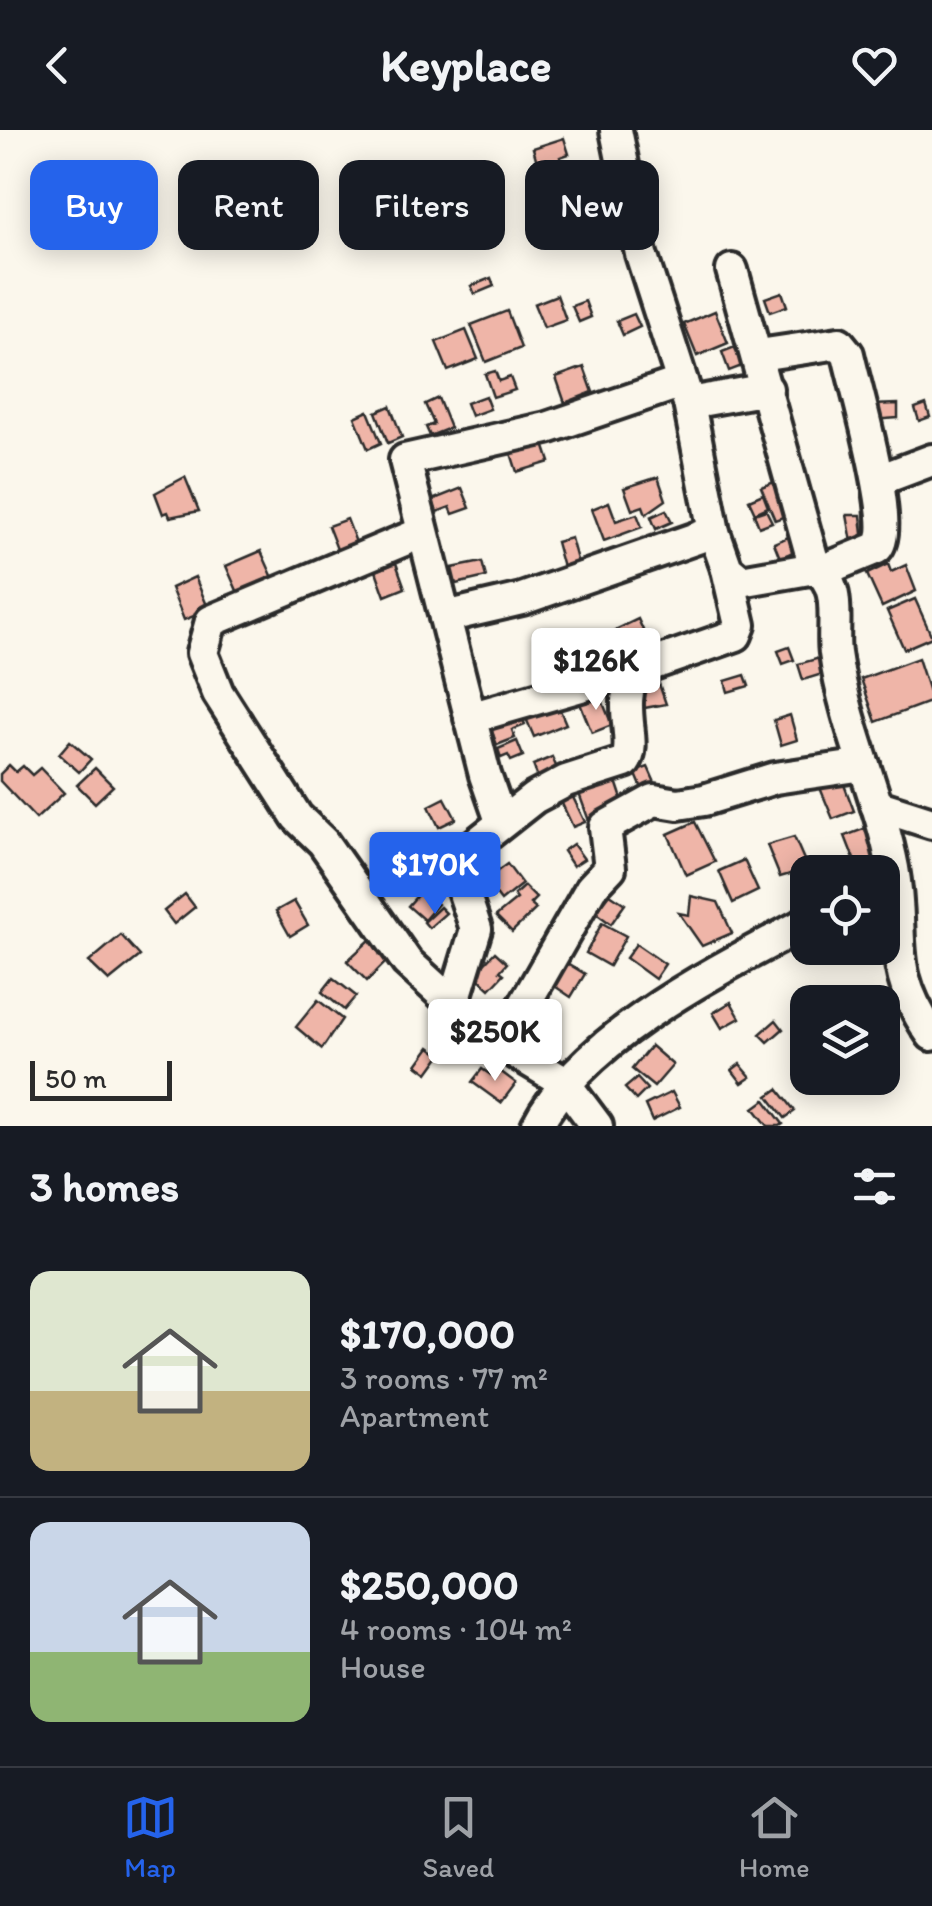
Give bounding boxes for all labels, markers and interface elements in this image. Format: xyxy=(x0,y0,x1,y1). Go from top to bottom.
icon: back xyxy=(30,38,85,93)
text: Keyplace xyxy=(381,38,551,92)
icon: heart xyxy=(847,38,902,93)
chip: Buy xyxy=(30,160,158,250)
chip: Rent xyxy=(178,160,319,250)
chip: Filters xyxy=(339,160,505,250)
chip: New xyxy=(525,160,659,250)
pin: $126K xyxy=(526,628,666,713)
text: $126K xyxy=(553,641,639,679)
pin: $170K xyxy=(365,832,505,917)
text: $170K xyxy=(391,845,479,883)
map controls xyxy=(790,855,900,1095)
button: locate xyxy=(790,855,900,965)
button: layers xyxy=(790,985,900,1095)
pin: $250K xyxy=(425,999,565,1084)
text: $250K xyxy=(450,1012,540,1050)
scale bar xyxy=(30,1056,172,1100)
text: 50 m xyxy=(45,1061,107,1095)
icon: filters xyxy=(847,1159,902,1214)
text: 3 homes xyxy=(30,1161,179,1212)
text: $170,000 xyxy=(340,1308,515,1359)
icon: home xyxy=(110,1311,230,1431)
text: 3 rooms · 77 m² xyxy=(340,1359,548,1397)
text: Apartment xyxy=(340,1397,489,1435)
text: $250,000 xyxy=(340,1559,519,1610)
icon: home xyxy=(110,1562,230,1682)
text: 4 rooms · 104 m² xyxy=(340,1610,572,1648)
text: House xyxy=(340,1648,426,1686)
tab: Map xyxy=(123,1790,178,1884)
tab: Saved xyxy=(423,1790,494,1884)
tab: Home xyxy=(739,1790,810,1884)

